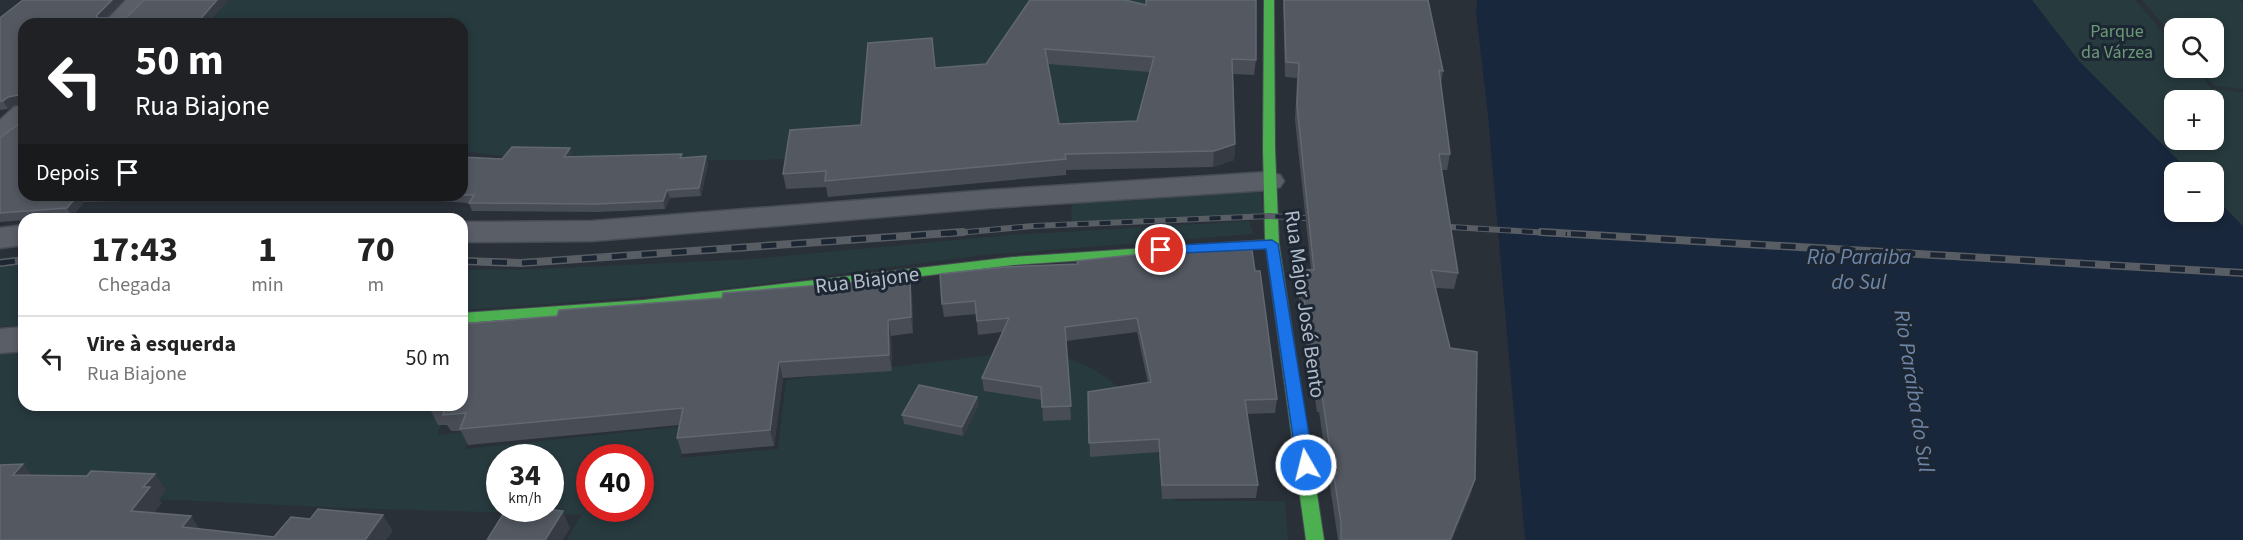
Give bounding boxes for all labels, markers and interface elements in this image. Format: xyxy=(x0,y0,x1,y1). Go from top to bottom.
map controls xyxy=(2164,18,2224,222)
button: search xyxy=(2164,18,2224,78)
park label: Parque da Várzea xyxy=(2081,19,2153,65)
text: 50 m xyxy=(135,31,224,91)
icon: left xyxy=(36,42,114,120)
text: Rua Biajone xyxy=(135,87,270,126)
button: + xyxy=(2164,90,2224,150)
icon: arrive xyxy=(111,156,144,189)
text: Depois xyxy=(36,157,99,189)
button: − xyxy=(2164,162,2224,222)
street label: Rua Major José Bento xyxy=(1277,208,1333,400)
text: 17:43 xyxy=(91,224,178,275)
text: 1 xyxy=(258,224,277,275)
text: 70 xyxy=(357,224,395,275)
pin xyxy=(1135,224,1186,275)
icon: arrive xyxy=(1144,233,1177,266)
water label: Rio Paraiba do Sul xyxy=(1807,241,1911,298)
street label: Rua Biajone xyxy=(813,259,921,301)
text: Chegada xyxy=(98,271,171,299)
text: min xyxy=(251,271,284,299)
text: m xyxy=(367,271,384,299)
water label: Rio Paraíba do Sul xyxy=(1885,307,1943,475)
text: Vire à esquerda xyxy=(87,328,236,360)
icon: left xyxy=(36,342,69,375)
text: 50 m xyxy=(405,342,450,374)
text: Rua Biajone xyxy=(87,360,187,388)
position arrow xyxy=(1274,433,1338,497)
speed limit sign: 40 xyxy=(576,444,654,522)
text: 34 xyxy=(509,454,541,497)
text: km/h xyxy=(508,488,542,509)

